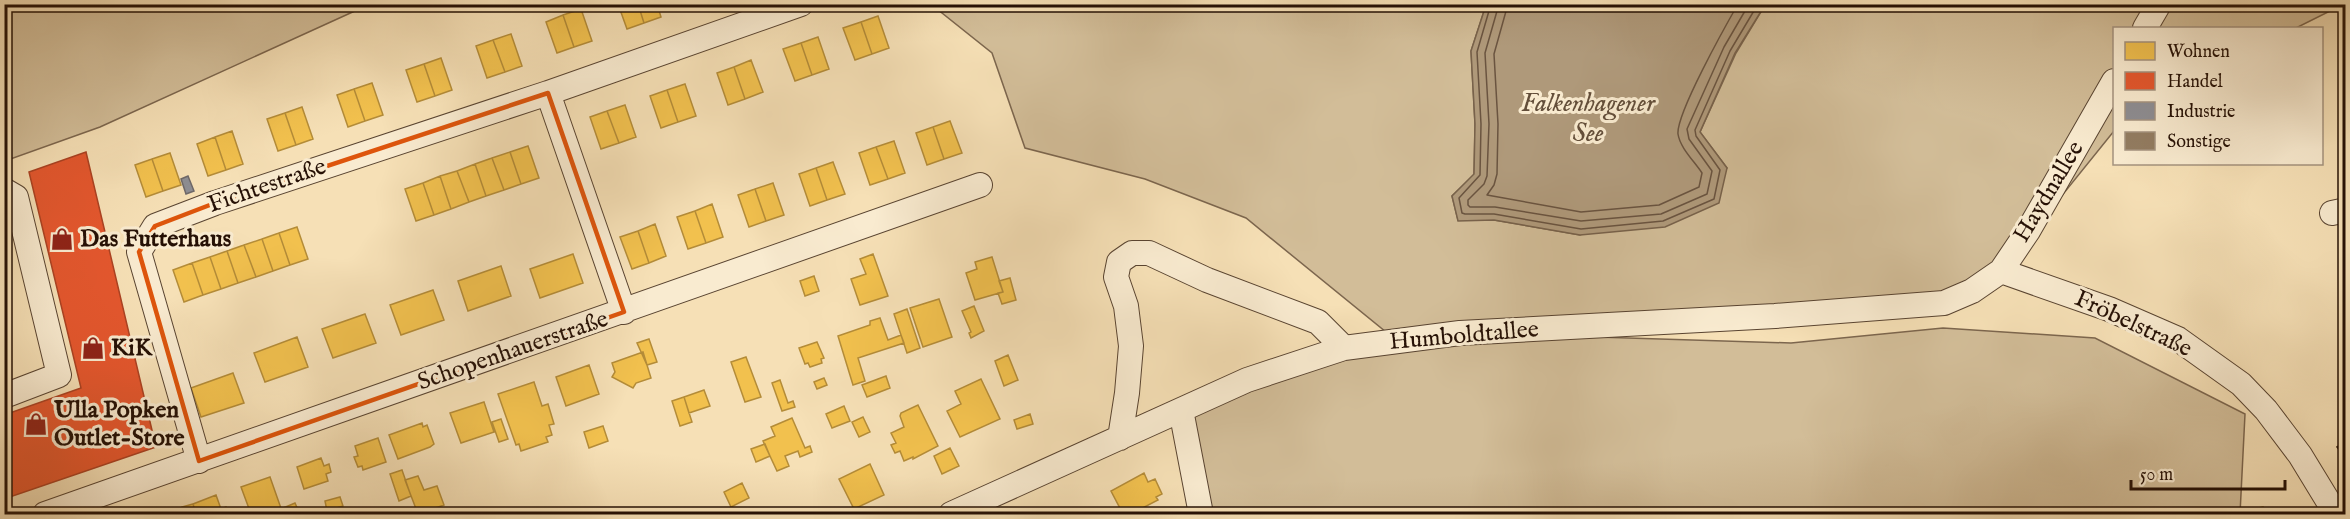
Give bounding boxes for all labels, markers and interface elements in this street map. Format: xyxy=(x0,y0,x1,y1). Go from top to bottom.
legend xyxy=(2113,27,2323,165)
text: Wohnen xyxy=(2167,41,2230,64)
text: Handel xyxy=(2167,71,2223,94)
water label: Falkenhagener See xyxy=(1521,87,1656,150)
text: Industrie xyxy=(2167,101,2235,124)
text: Sonstige xyxy=(2167,131,2231,154)
street label: Haydnallee xyxy=(2007,136,2091,248)
street label: Fichtestraße xyxy=(204,151,330,221)
place label: Das Futterhaus xyxy=(80,224,232,255)
shop icon: Das Futterhaus xyxy=(49,226,75,252)
street label: Fröbelstraße xyxy=(2069,283,2197,365)
street label: Schopenhauerstraße xyxy=(414,304,612,398)
street label: Humboldtallee xyxy=(1388,314,1540,358)
place label: KiK xyxy=(111,333,154,364)
shop icon: KiK xyxy=(80,335,106,361)
place label: Ulla Popken Outlet-Store xyxy=(53,395,185,454)
shop icon: Ulla Popken Outlet-Store xyxy=(23,411,49,437)
scale bar xyxy=(2131,453,2286,491)
text: 50 m xyxy=(2140,464,2173,487)

